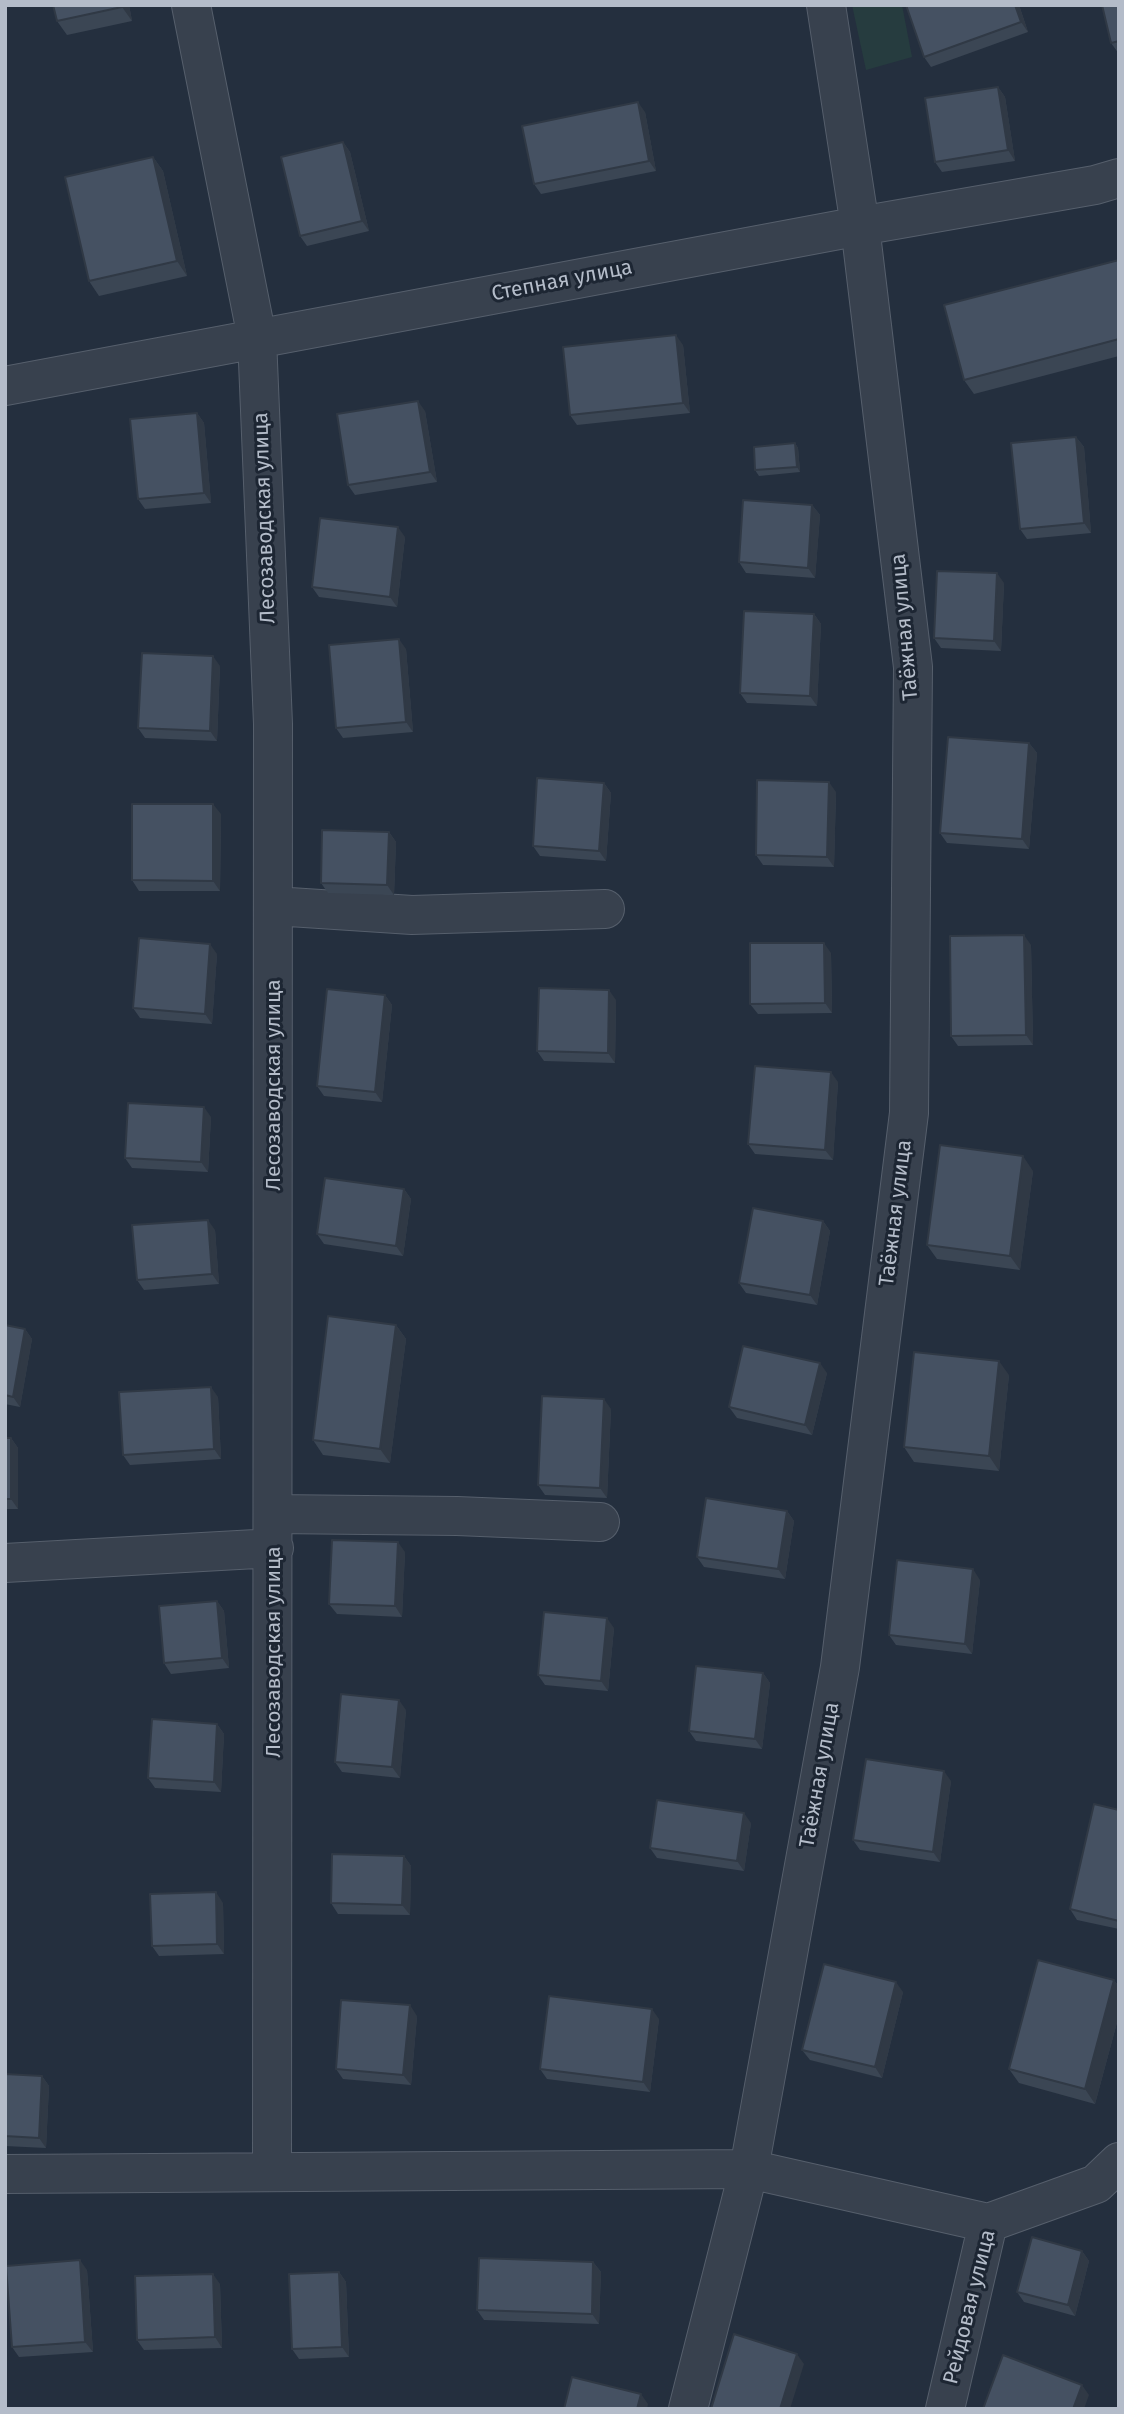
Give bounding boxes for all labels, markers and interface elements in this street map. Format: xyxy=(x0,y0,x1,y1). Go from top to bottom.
street label: Степная улица xyxy=(489,255,635,307)
street label: Лесозаводская улица xyxy=(249,412,281,624)
street label: Таёжная улица xyxy=(886,553,924,701)
street label: Лесозаводская улица xyxy=(261,979,287,1191)
street label: Таёжная улица xyxy=(875,1138,917,1288)
street label: Лесозаводская улица xyxy=(261,1546,287,1758)
street label: Таёжная улица xyxy=(795,1700,845,1850)
street label: Рейдовая улица xyxy=(939,2227,1001,2387)

